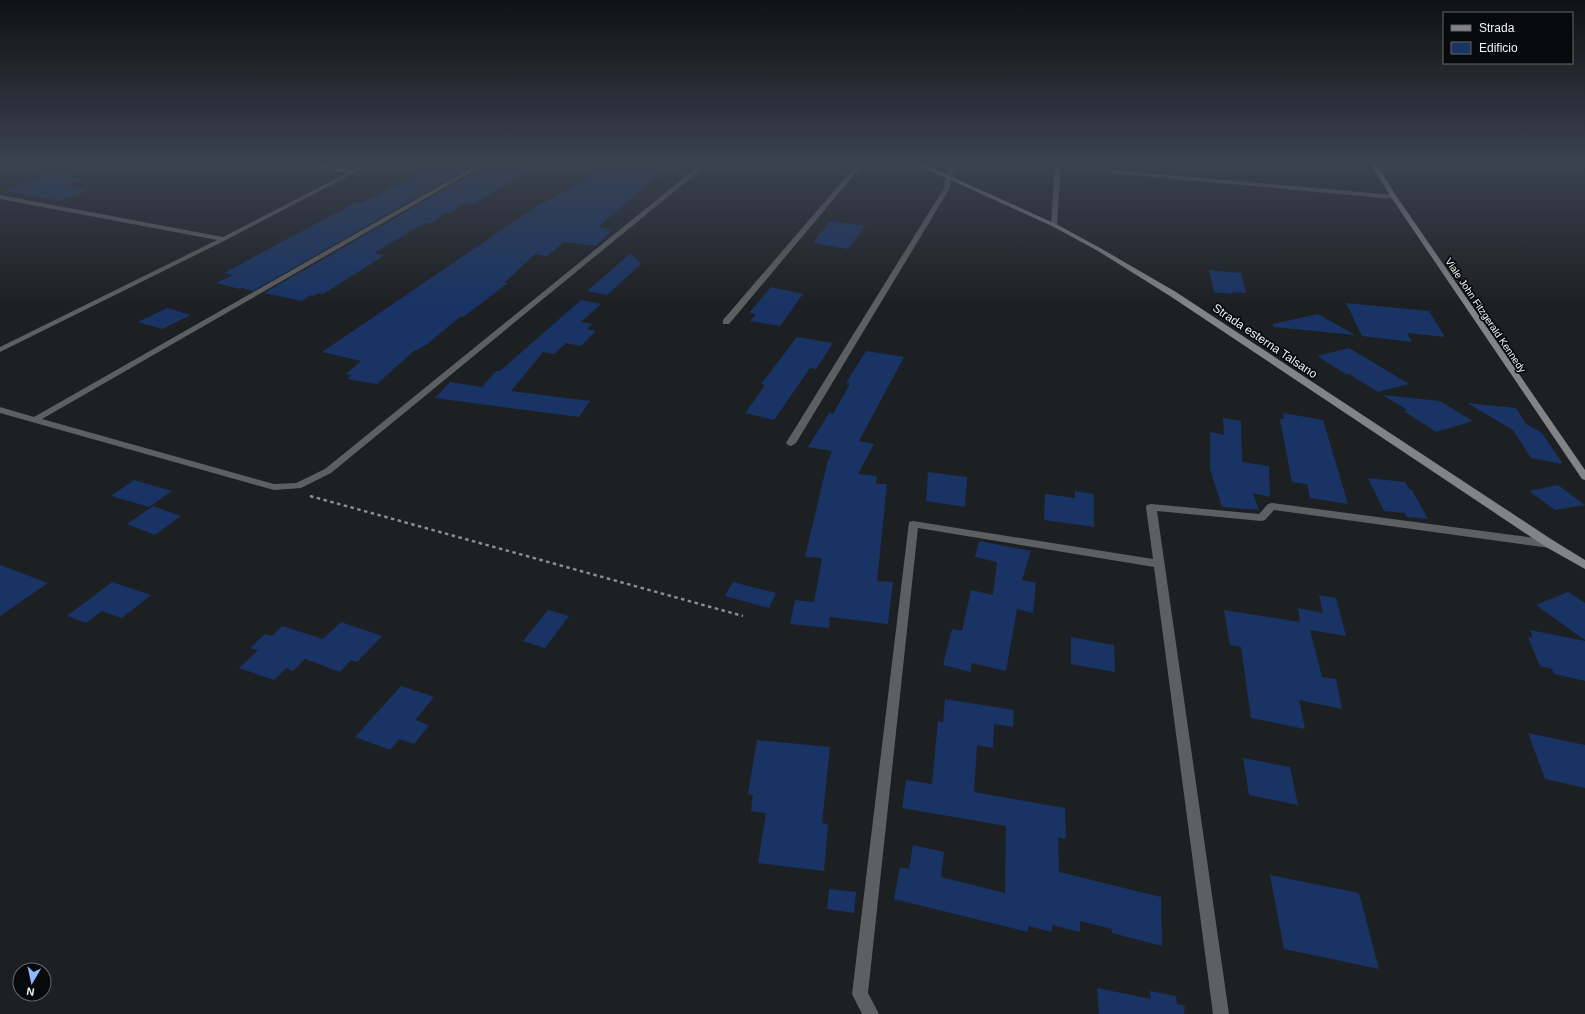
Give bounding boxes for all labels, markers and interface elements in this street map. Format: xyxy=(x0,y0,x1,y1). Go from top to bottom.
legend xyxy=(1443,12,1573,64)
text: Strada xyxy=(1479,21,1515,35)
text: Edificio xyxy=(1479,41,1518,55)
street label: Viale John Fitzgerald Kennedy xyxy=(1443,256,1528,375)
street label: Strada esterna Talsano xyxy=(1210,301,1320,381)
north arrow xyxy=(12,962,52,1002)
text: N xyxy=(26,985,35,998)

